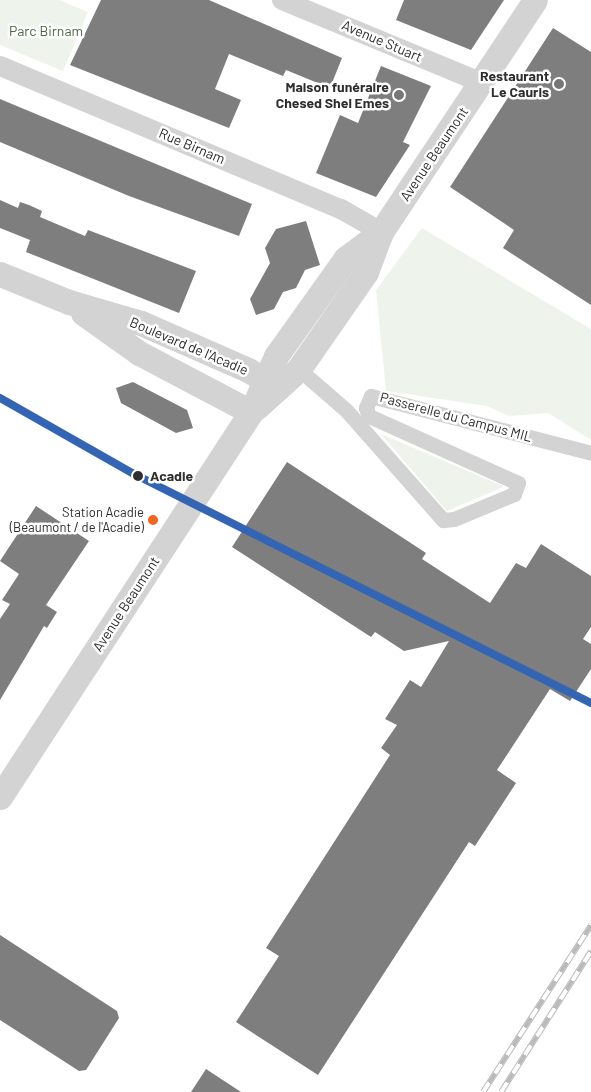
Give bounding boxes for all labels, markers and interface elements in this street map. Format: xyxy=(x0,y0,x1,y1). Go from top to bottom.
street label: Avenue Stuart xyxy=(339,17,425,65)
park label: Parc Birnam xyxy=(9,23,83,39)
place label: Restaurant Le Cauris xyxy=(480,68,549,100)
marker: Restaurant Le Cauris xyxy=(553,78,565,90)
place label: Maison funéraire Chesed Shel Emes xyxy=(276,79,389,111)
marker: Maison funéraire Chesed Shel Emes xyxy=(393,89,405,101)
street label: Avenue Beaumont xyxy=(396,104,472,204)
street label: Rue Birnam xyxy=(156,125,228,167)
street label: Boulevard de l'Acadie xyxy=(127,313,251,379)
street label: Passerelle du Campus MIL xyxy=(378,389,534,445)
marker: Acadie xyxy=(129,467,147,485)
place label: Acadie xyxy=(150,468,193,484)
place label: Station Acadie (Beaumont / de l'Acadie) xyxy=(10,505,144,536)
marker: Station Acadie (Beaumont / de l'Acadie) xyxy=(148,515,158,525)
street label: Avenue Beaumont xyxy=(89,553,163,655)

